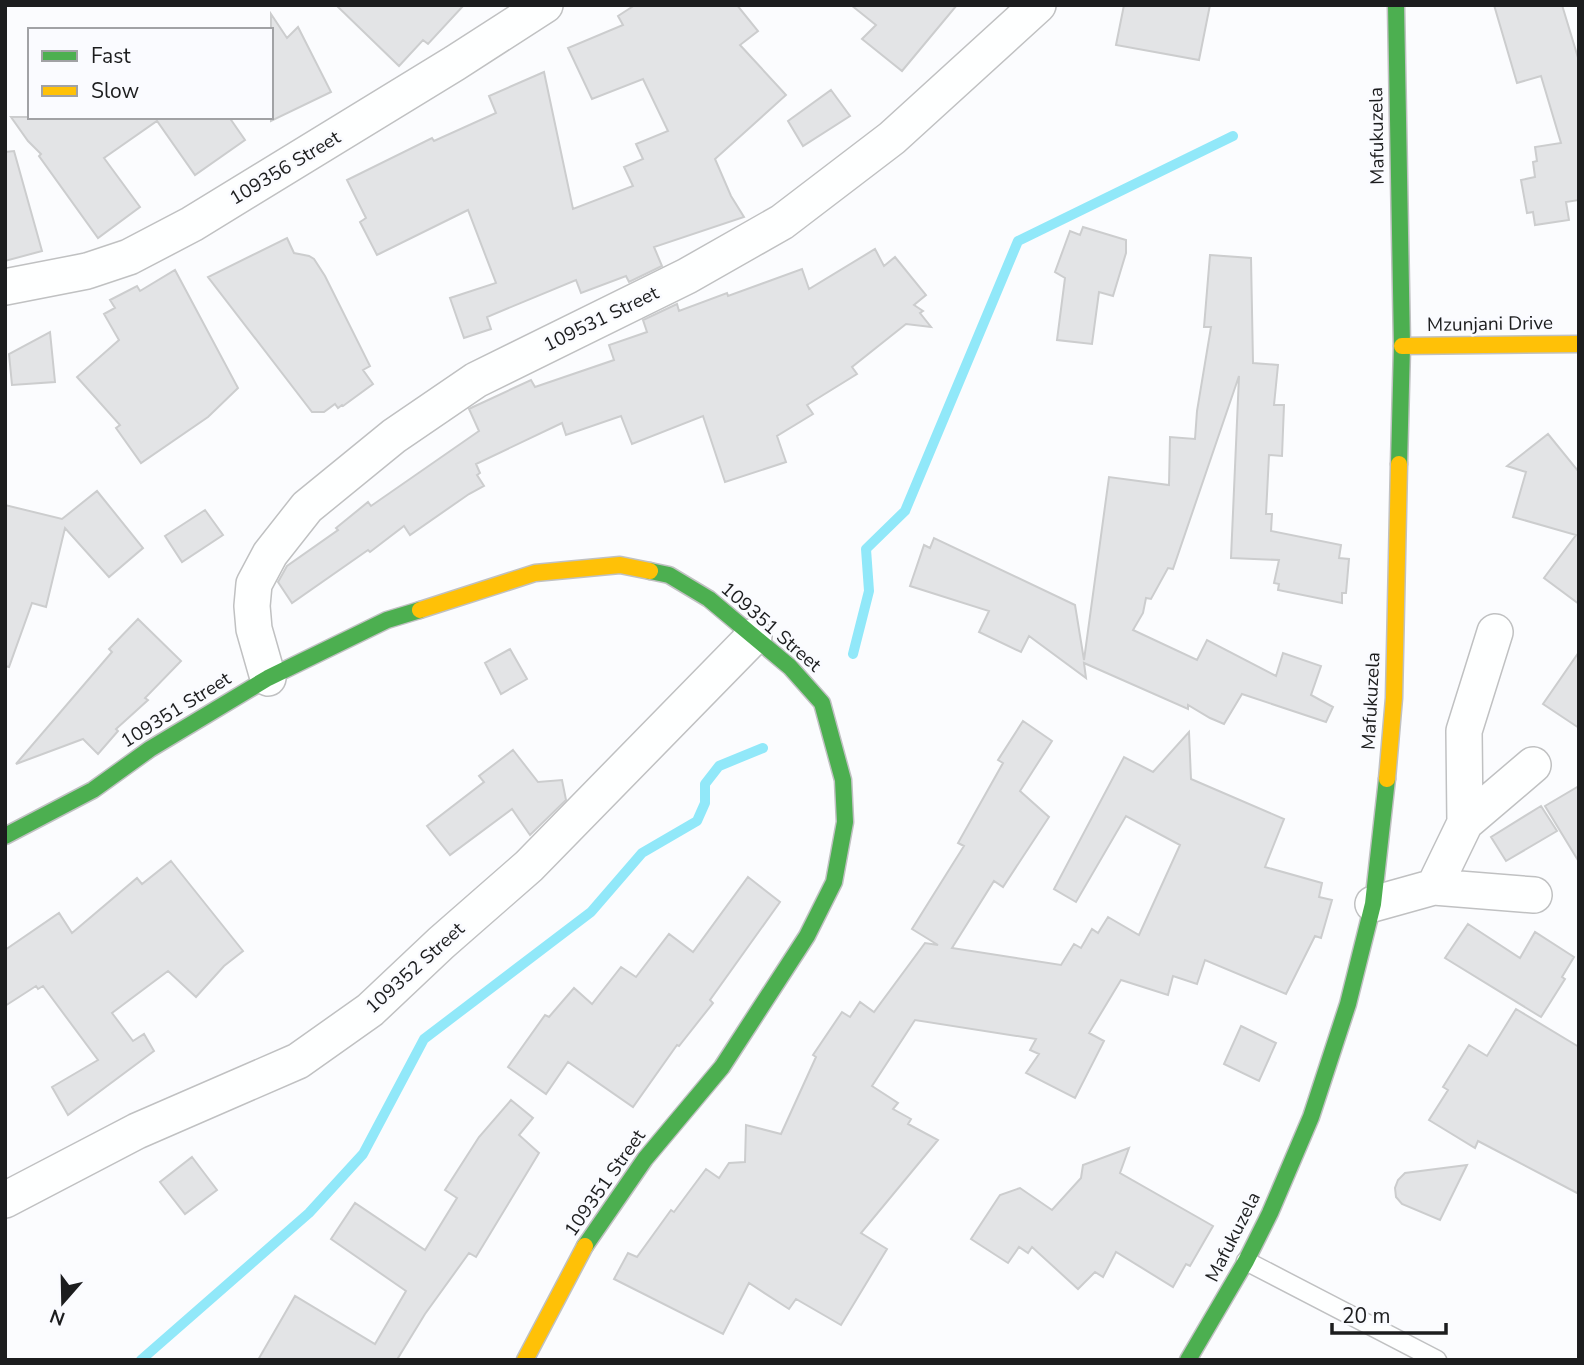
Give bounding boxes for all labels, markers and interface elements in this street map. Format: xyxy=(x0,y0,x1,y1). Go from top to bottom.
legend xyxy=(28,28,273,119)
text: Fast xyxy=(91,42,131,70)
text: Slow xyxy=(91,77,140,105)
street label: Mafukuzela xyxy=(1363,87,1391,185)
street label: 109356 Street xyxy=(225,124,346,211)
street label: 109531 Street xyxy=(539,280,663,358)
street label: Mzunjani Drive xyxy=(1427,310,1553,338)
street label: 109351 Street xyxy=(715,576,827,678)
street label: Mafukuzela xyxy=(1355,651,1387,751)
street label: 109351 Street xyxy=(116,666,236,754)
street label: 109352 Street xyxy=(360,916,470,1020)
street label: 109351 Street xyxy=(558,1124,652,1242)
street label: Mafukuzela xyxy=(1199,1187,1267,1287)
north arrow xyxy=(28,1267,98,1337)
scale bar xyxy=(1332,1292,1446,1336)
text: N xyxy=(46,1302,69,1332)
text: 20 m xyxy=(1342,1302,1391,1330)

